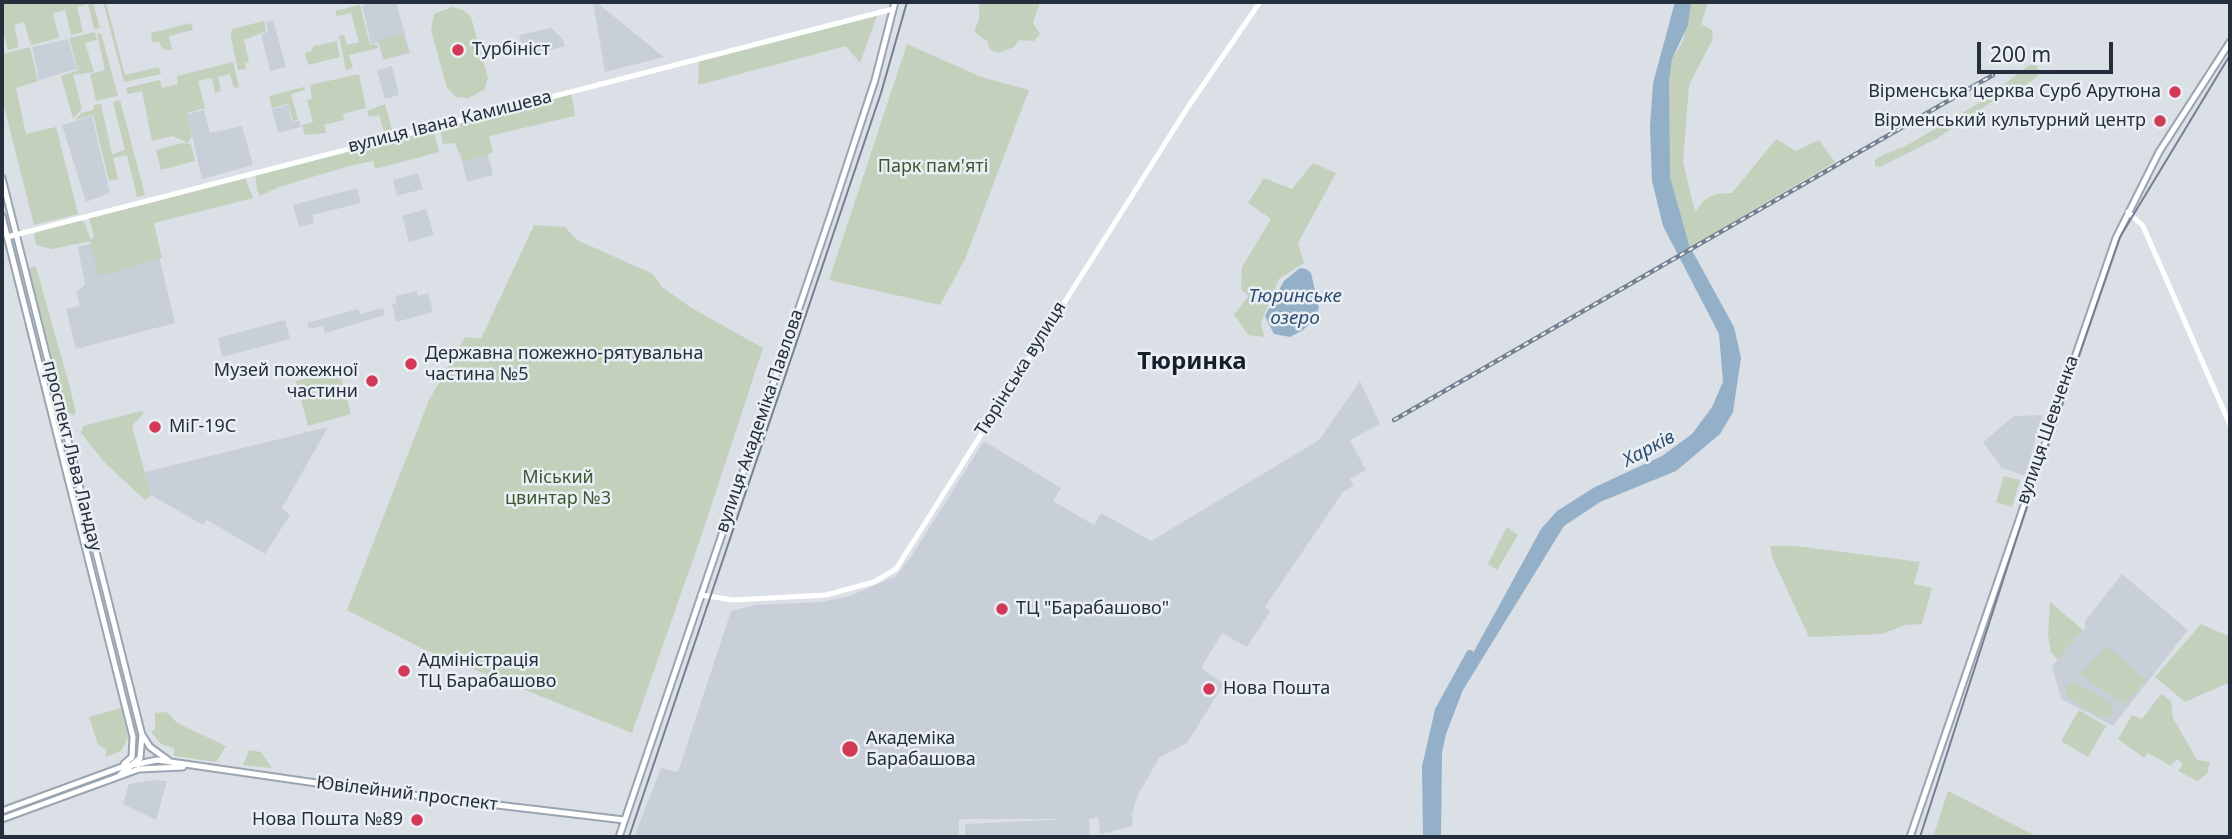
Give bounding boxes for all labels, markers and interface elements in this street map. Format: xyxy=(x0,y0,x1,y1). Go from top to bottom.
scale bar xyxy=(1980,28,2116,72)
place label: Турбініст xyxy=(472,39,550,61)
text: 200 m xyxy=(1990,40,2051,68)
marker: Турбініст xyxy=(450,42,466,58)
place label: Вірменська церква Сурб Арутюна xyxy=(1868,81,2161,103)
marker: Вірменська церква Сурб Арутюна xyxy=(2167,84,2183,100)
street label: вулиця Івана Камишева xyxy=(346,86,554,158)
place label: Вірменський культурний центр xyxy=(1874,110,2146,132)
marker: Вірменський культурний центр xyxy=(2152,113,2168,129)
park label: Парк пам'яті xyxy=(878,156,988,178)
water label: Тюринське озеро xyxy=(1248,286,1342,330)
street label: Тюрінська вулиця xyxy=(971,298,1071,440)
street label: вулиця Академіка Павлова xyxy=(712,307,808,535)
place label: Державна пожежно-рятувальна частина №5 xyxy=(425,343,703,386)
district label: Тюринка xyxy=(1137,348,1247,376)
street label: вулиця Шевченка xyxy=(2012,353,2084,507)
marker: Державна пожежно-рятувальна частина №5 xyxy=(403,356,419,372)
street label: проспект Льва Ландау xyxy=(38,358,106,554)
place label: Музей пожежної частини xyxy=(214,360,358,402)
marker: Музей пожежної частини xyxy=(364,373,380,389)
place label: МіГ-19С xyxy=(169,416,236,438)
marker: МіГ-19С xyxy=(147,419,163,435)
water label: Харків xyxy=(1619,426,1679,472)
park label: Міський цвинтар №3 xyxy=(505,467,611,510)
place label: ТЦ "Барабашово" xyxy=(1016,598,1169,620)
marker: ТЦ "Барабашово" xyxy=(994,601,1010,617)
place label: Адміністрація ТЦ Барабашово xyxy=(418,650,556,692)
marker: Адміністрація ТЦ Барабашово xyxy=(396,663,412,679)
place label: Нова Пошта xyxy=(1223,678,1330,700)
marker: Нова Пошта xyxy=(1201,681,1217,697)
place label: Академіка Барабашова xyxy=(866,728,976,770)
marker: Академіка Барабашова xyxy=(840,739,860,759)
street label: Ювілейний проспект xyxy=(315,772,499,816)
place label: Нова Пошта №89 xyxy=(252,809,403,831)
marker: Нова Пошта №89 xyxy=(409,812,425,828)

